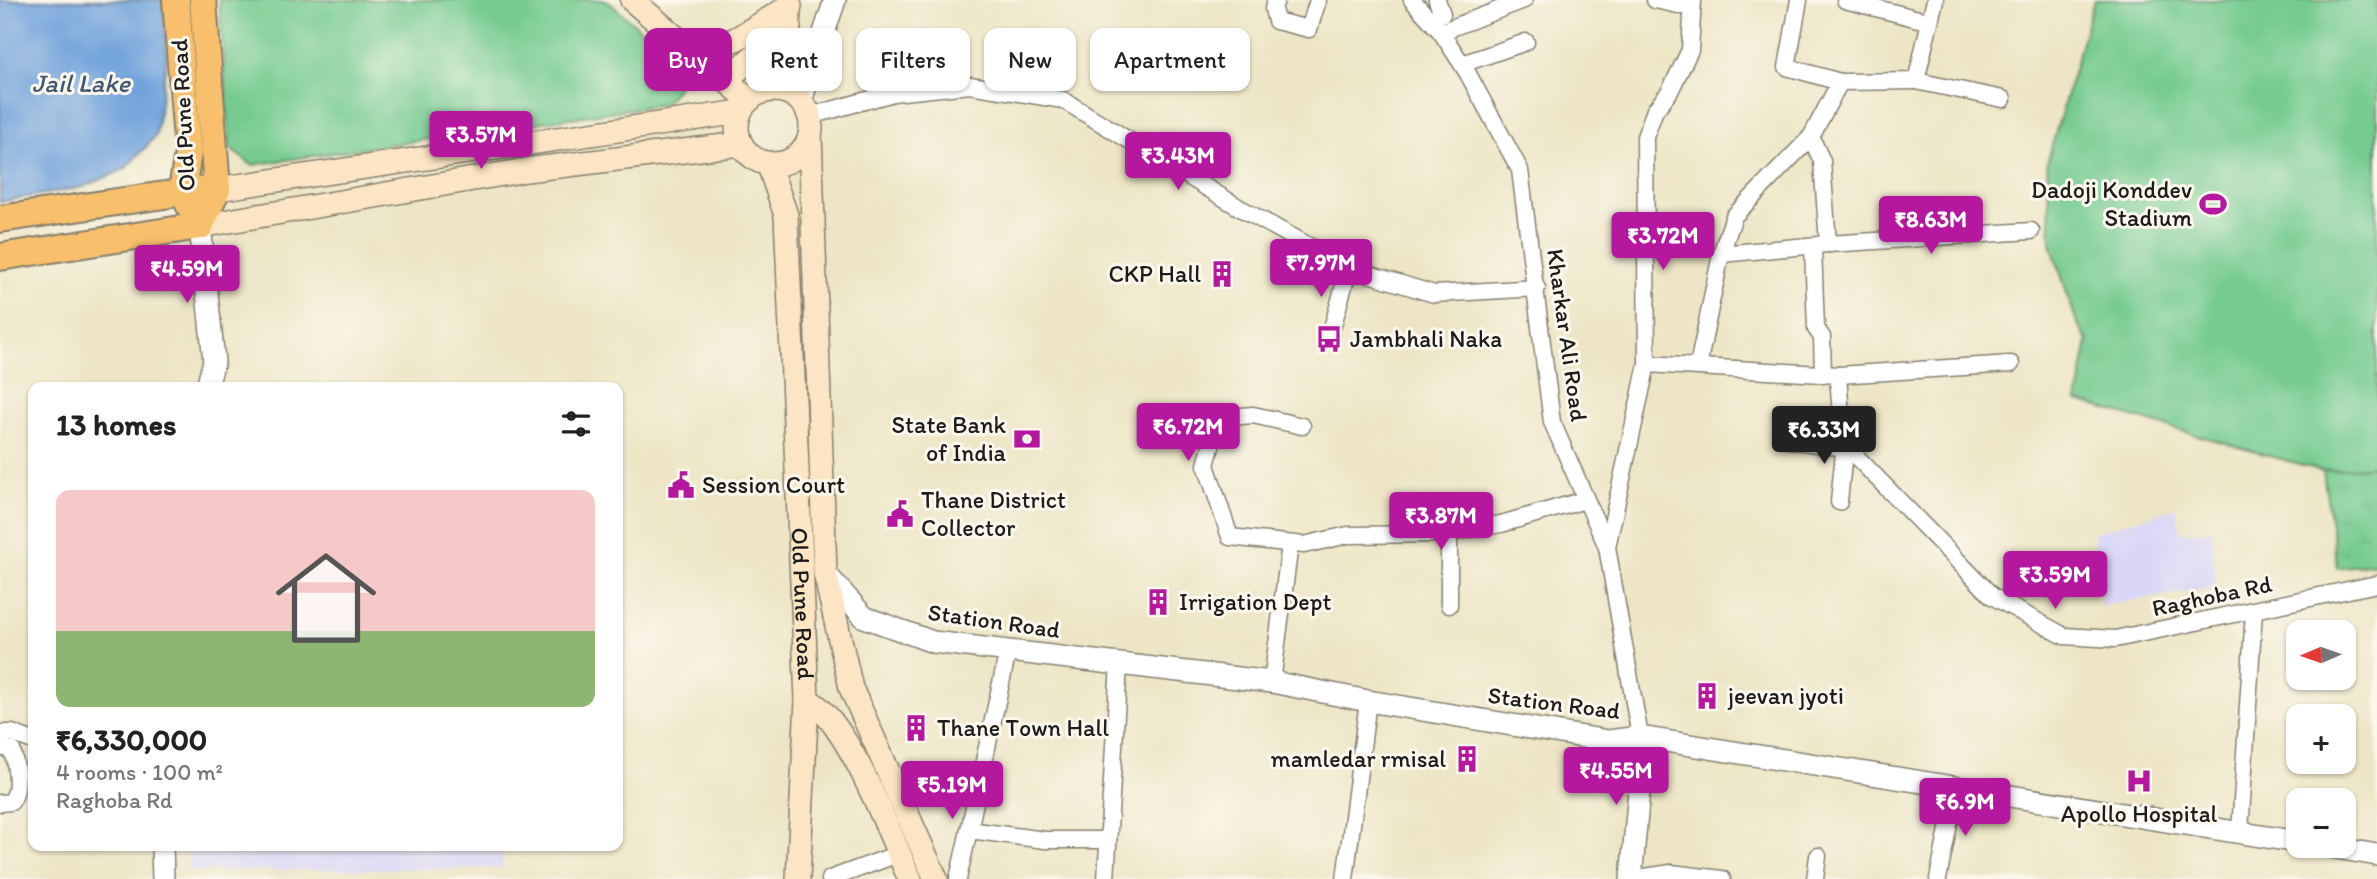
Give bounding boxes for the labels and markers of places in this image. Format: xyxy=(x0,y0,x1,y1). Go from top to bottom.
pin: ₹3.57M xyxy=(424,111,538,171)
pin: ₹3.43M xyxy=(1121,132,1235,192)
place label: Dadoji Konddev Stadium xyxy=(2031,175,2192,232)
sports icon: Dadoji Konddev Stadium xyxy=(2198,189,2228,219)
pin: ₹8.63M xyxy=(1874,196,1988,256)
pin: ₹3.72M xyxy=(1606,212,1720,272)
pin: ₹7.97M xyxy=(1264,240,1378,299)
pin: ₹4.59M xyxy=(130,246,244,305)
place label: CKP Hall xyxy=(1108,259,1201,288)
building icon: CKP Hall xyxy=(1207,259,1237,289)
bus stop icon: Jambhali Naka xyxy=(1314,324,1344,354)
place label: Jambhali Naka xyxy=(1350,324,1502,353)
pin: ₹6.72M xyxy=(1131,404,1245,463)
pin: ₹6.33M xyxy=(1767,406,1881,466)
place label: State Bank of India xyxy=(892,410,1007,467)
bank icon: State Bank of India xyxy=(1012,424,1042,454)
public building icon: Session Court xyxy=(666,470,696,500)
place label: Session Court xyxy=(702,470,845,499)
place label: Thane District Collector xyxy=(921,485,1066,542)
pin: ₹3.87M xyxy=(1384,492,1498,552)
public building icon: Thane District Collector xyxy=(885,499,915,529)
pin: ₹3.59M xyxy=(1998,552,2112,611)
building icon: Irrigation Dept xyxy=(1143,587,1173,617)
place label: Irrigation Dept xyxy=(1179,587,1331,616)
building icon: jeevan jyoti xyxy=(1692,681,1722,711)
place label: jeevan jyoti xyxy=(1727,681,1844,710)
building icon: Thane Town Hall xyxy=(901,713,931,743)
place label: Thane Town Hall xyxy=(937,713,1109,742)
place label: mamledar rmisal xyxy=(1271,744,1446,773)
building icon: mamledar rmisal xyxy=(1452,744,1482,774)
pin: ₹4.55M xyxy=(1559,748,1673,807)
pin: ₹5.19M xyxy=(895,762,1009,821)
hospital icon: Apollo Hospital xyxy=(2124,766,2154,796)
pin: ₹6.9M xyxy=(1916,778,2014,838)
place label: Apollo Hospital xyxy=(2061,799,2218,828)

